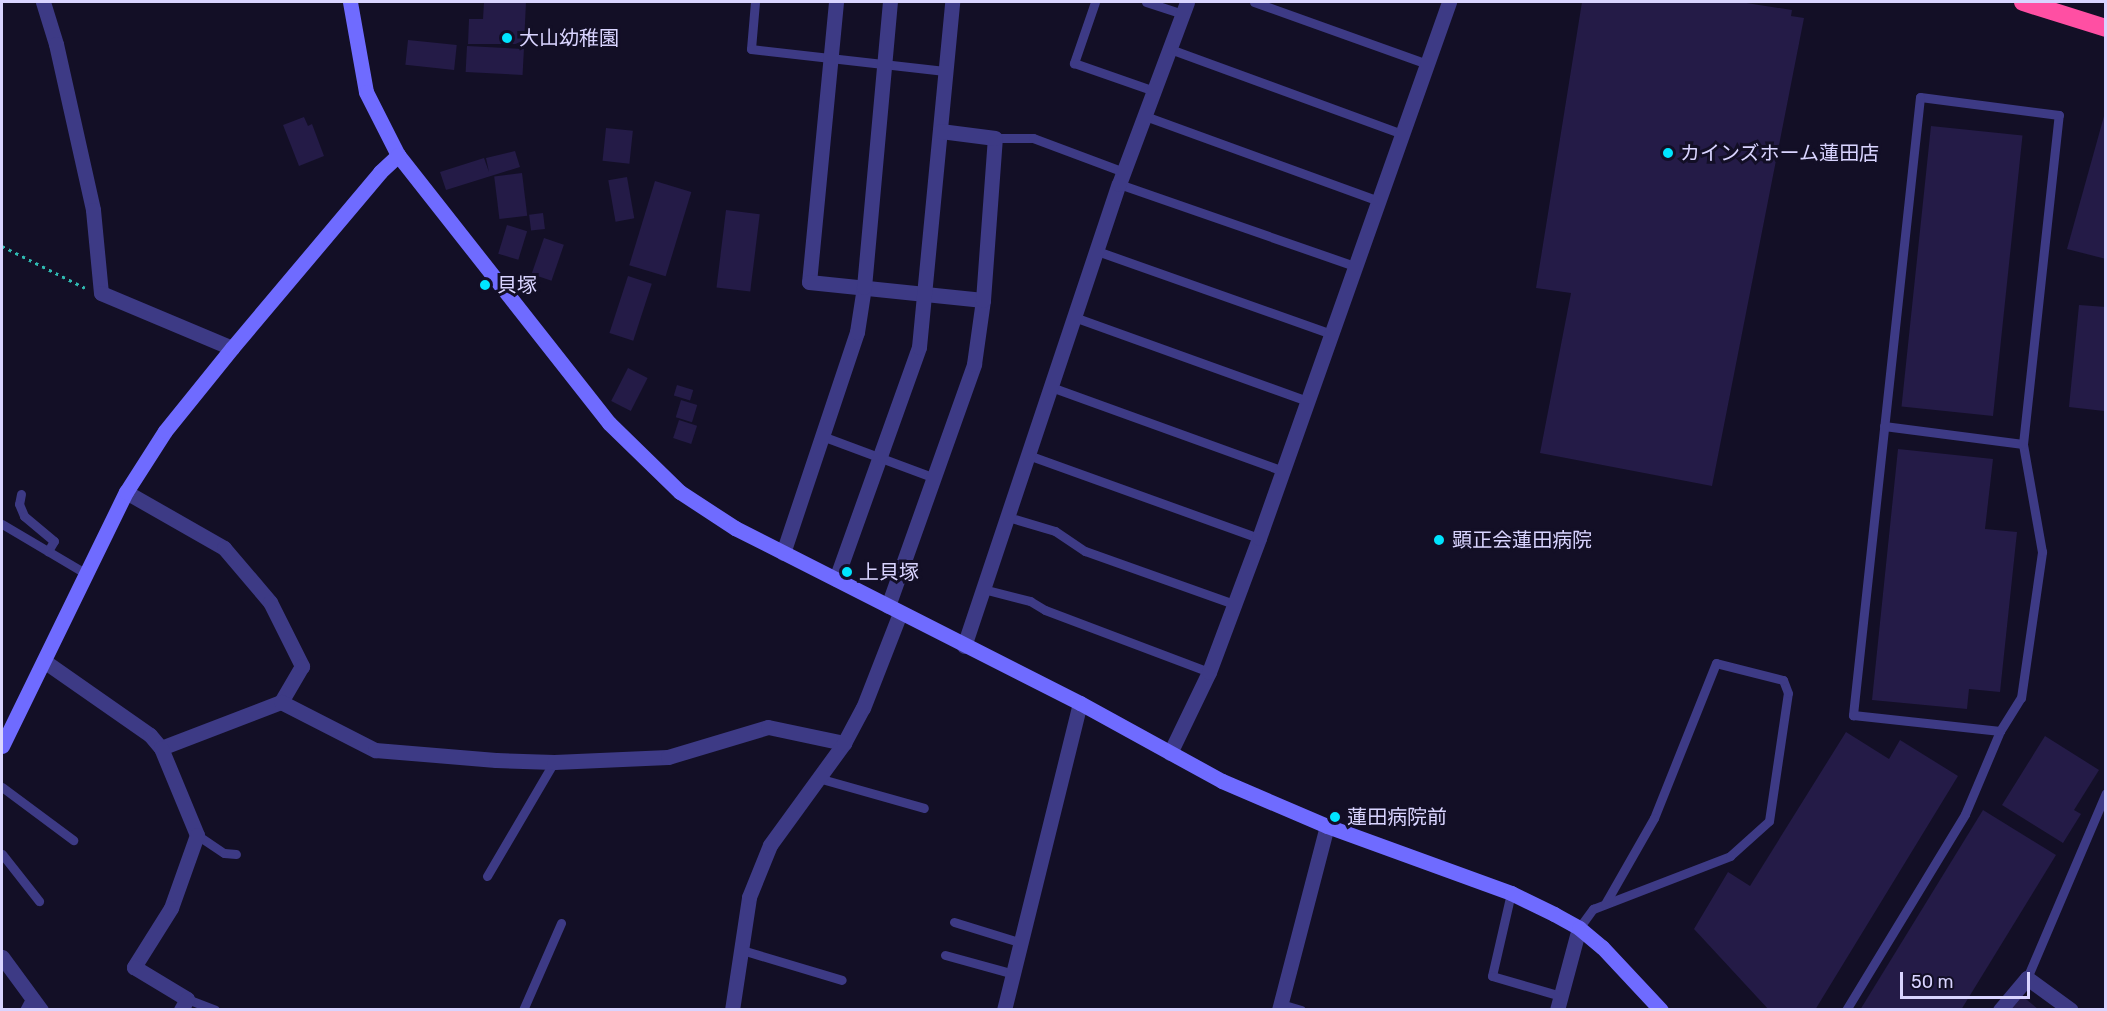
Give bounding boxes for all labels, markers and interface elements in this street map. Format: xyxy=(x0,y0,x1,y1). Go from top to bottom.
place label: 大山幼稚園 xyxy=(519,26,619,50)
marker: 大山幼稚園 xyxy=(500,31,514,45)
place label: カインズホーム蓮田店 xyxy=(1680,141,1880,165)
marker: カインズホーム蓮田店 xyxy=(1661,146,1675,160)
place label: 貝塚 xyxy=(497,273,537,297)
marker: 貝塚 xyxy=(478,278,492,292)
place label: 顕正会蓮田病院 xyxy=(1452,528,1592,552)
marker: 顕正会蓮田病院 xyxy=(1430,531,1448,549)
place label: 上貝塚 xyxy=(859,560,919,584)
marker: 上貝塚 xyxy=(840,565,854,579)
place label: 蓮田病院前 xyxy=(1347,805,1447,829)
marker: 蓮田病院前 xyxy=(1328,810,1342,824)
scale bar xyxy=(1903,960,2034,998)
text: 50 m xyxy=(1911,971,1954,993)

